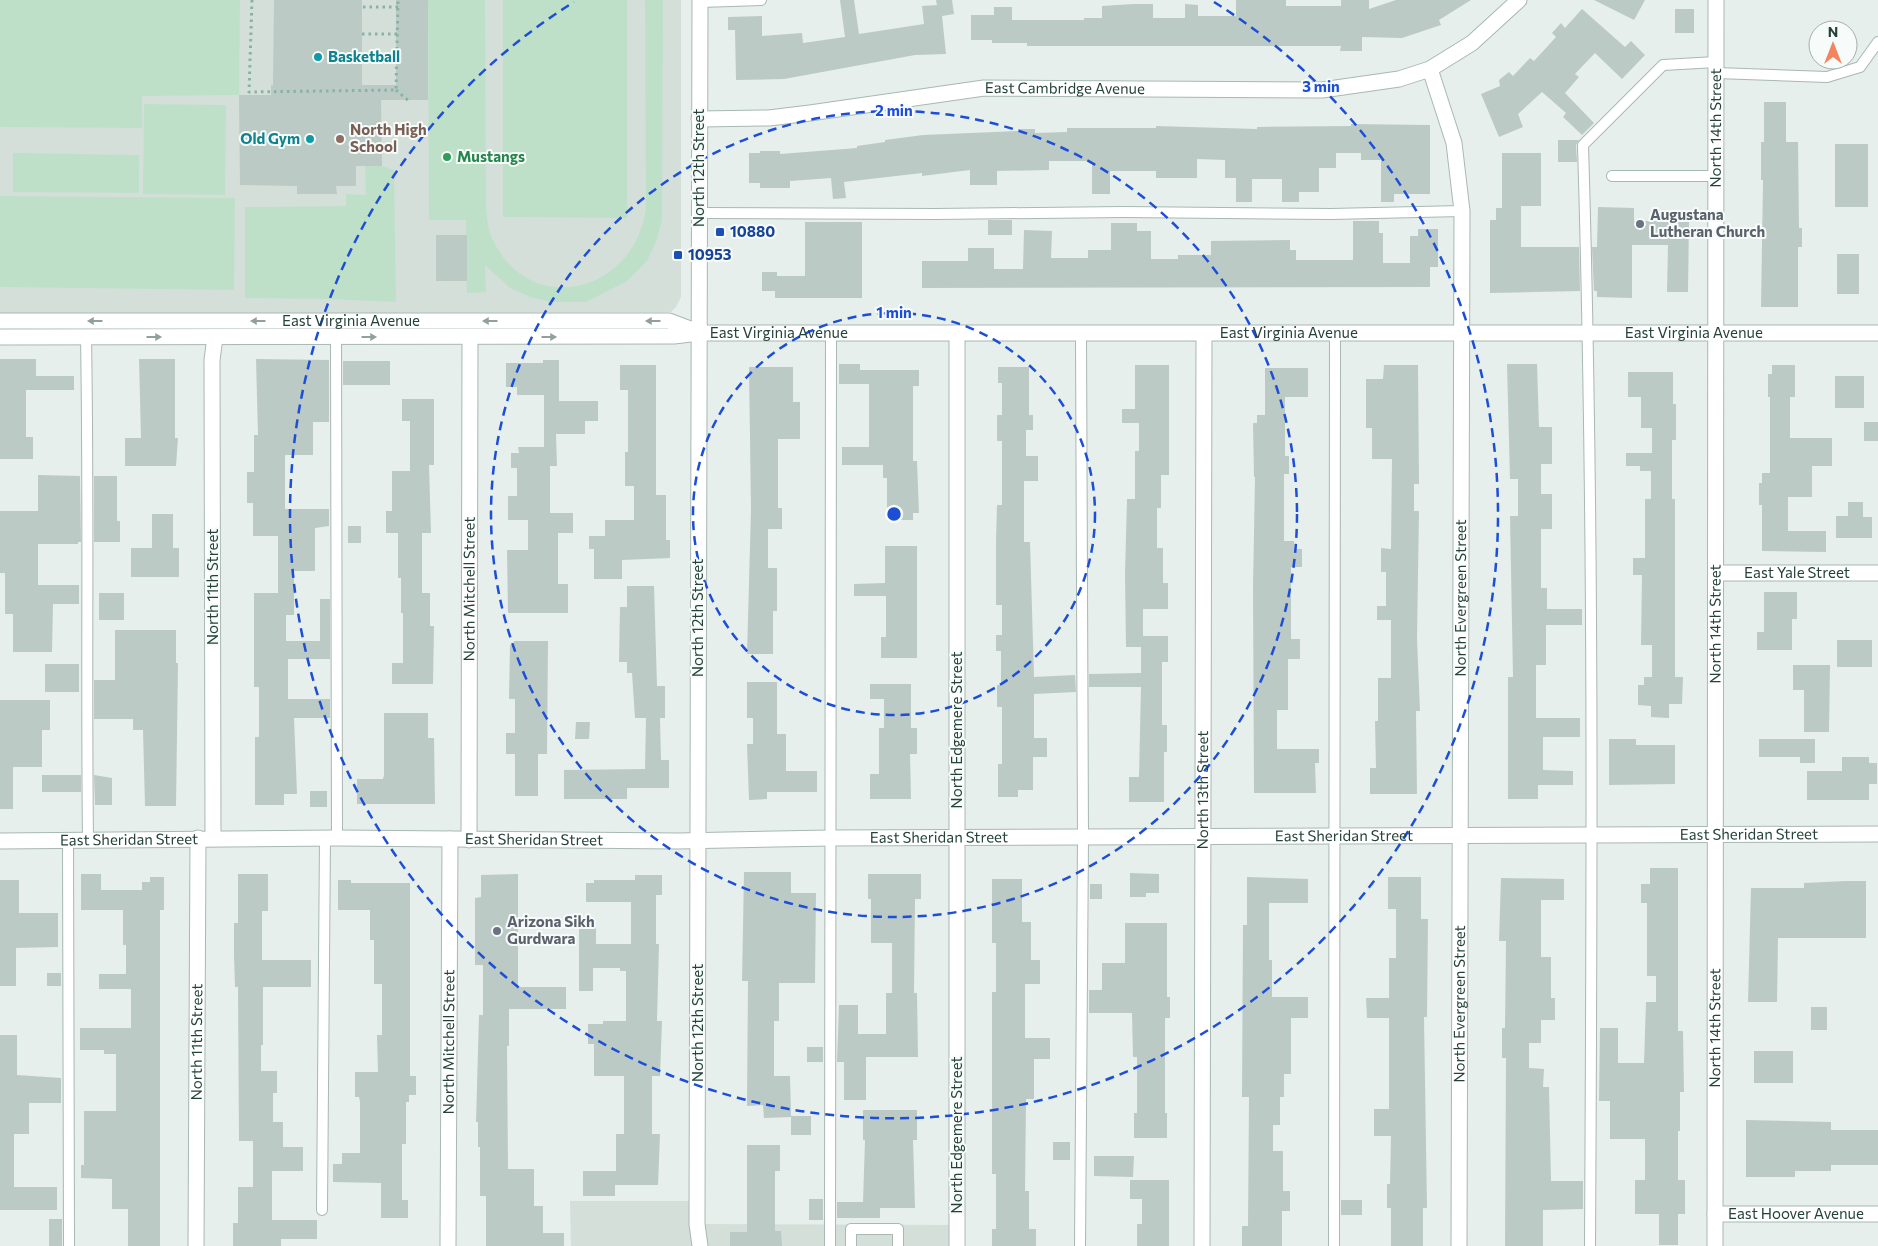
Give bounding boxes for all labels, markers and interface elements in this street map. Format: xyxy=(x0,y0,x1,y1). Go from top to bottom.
north arrow xyxy=(1808,20,1858,70)
text: N xyxy=(1828,23,1838,40)
place label: Basketball xyxy=(328,47,400,65)
marker: Basketball xyxy=(312,51,324,63)
street label: North 14th Street xyxy=(1706,68,1724,188)
text: 3 min xyxy=(1302,77,1340,95)
street label: East Cambridge Avenue xyxy=(985,78,1145,97)
text: 2 min xyxy=(875,101,913,119)
street label: North 12th Street xyxy=(689,109,707,227)
place label: North High School xyxy=(350,120,427,155)
place label: Old Gym xyxy=(240,129,300,147)
marker: Old Gym xyxy=(304,133,316,145)
marker: North High School xyxy=(334,133,346,145)
place label: Mustangs xyxy=(457,147,525,165)
marker: Mustangs xyxy=(441,151,453,163)
place label: Augustana Lutheran Church xyxy=(1650,205,1765,240)
marker: Augustana Lutheran Church xyxy=(1634,218,1646,230)
place label: 10880 xyxy=(730,222,775,240)
marker: 10880 xyxy=(714,226,726,238)
place label: 10953 xyxy=(688,245,732,263)
marker: 10953 xyxy=(672,249,684,261)
text: 1 min xyxy=(876,303,912,321)
street label: East Virginia Avenue xyxy=(282,311,420,329)
one-way arrow xyxy=(87,317,103,325)
one-way arrow xyxy=(249,317,265,325)
one-way arrow xyxy=(482,317,498,325)
one-way arrow xyxy=(644,317,660,325)
street label: East Virginia Avenue xyxy=(710,323,848,341)
street label: East Virginia Avenue xyxy=(1220,323,1358,341)
street label: East Virginia Avenue xyxy=(1625,323,1763,341)
one-way arrow xyxy=(146,333,162,341)
one-way arrow xyxy=(361,333,377,341)
one-way arrow xyxy=(541,333,557,341)
centre of rings xyxy=(885,505,903,523)
street label: North Mitchell Street xyxy=(459,516,478,662)
street label: North Evergreen Street xyxy=(1451,519,1469,677)
street label: North 11th Street xyxy=(203,529,221,645)
street label: North 12th Street xyxy=(688,559,706,677)
street label: East Yale Street xyxy=(1744,563,1850,581)
street label: North 14th Street xyxy=(1705,564,1724,684)
street label: North Edgemere Street xyxy=(947,651,965,809)
street label: North 13th Street xyxy=(1193,730,1211,850)
street label: East Sheridan Street xyxy=(1680,824,1818,843)
street label: East Sheridan Street xyxy=(1275,826,1413,844)
street label: East Sheridan Street xyxy=(870,827,1008,846)
street label: East Sheridan Street xyxy=(60,829,198,848)
street label: East Sheridan Street xyxy=(465,829,603,848)
place label: Arizona Sikh Gurdwara xyxy=(507,912,595,947)
marker: Arizona Sikh Gurdwara xyxy=(491,925,503,937)
street label: North Evergreen Street xyxy=(1449,925,1468,1083)
street label: North 12th Street xyxy=(688,964,706,1082)
street label: North 14th Street xyxy=(1705,968,1723,1088)
street label: North Mitchell Street xyxy=(439,969,457,1115)
street label: North 11th Street xyxy=(187,984,205,1100)
street label: North Edgemere Street xyxy=(947,1056,965,1214)
street label: East Hoover Avenue xyxy=(1728,1204,1864,1222)

